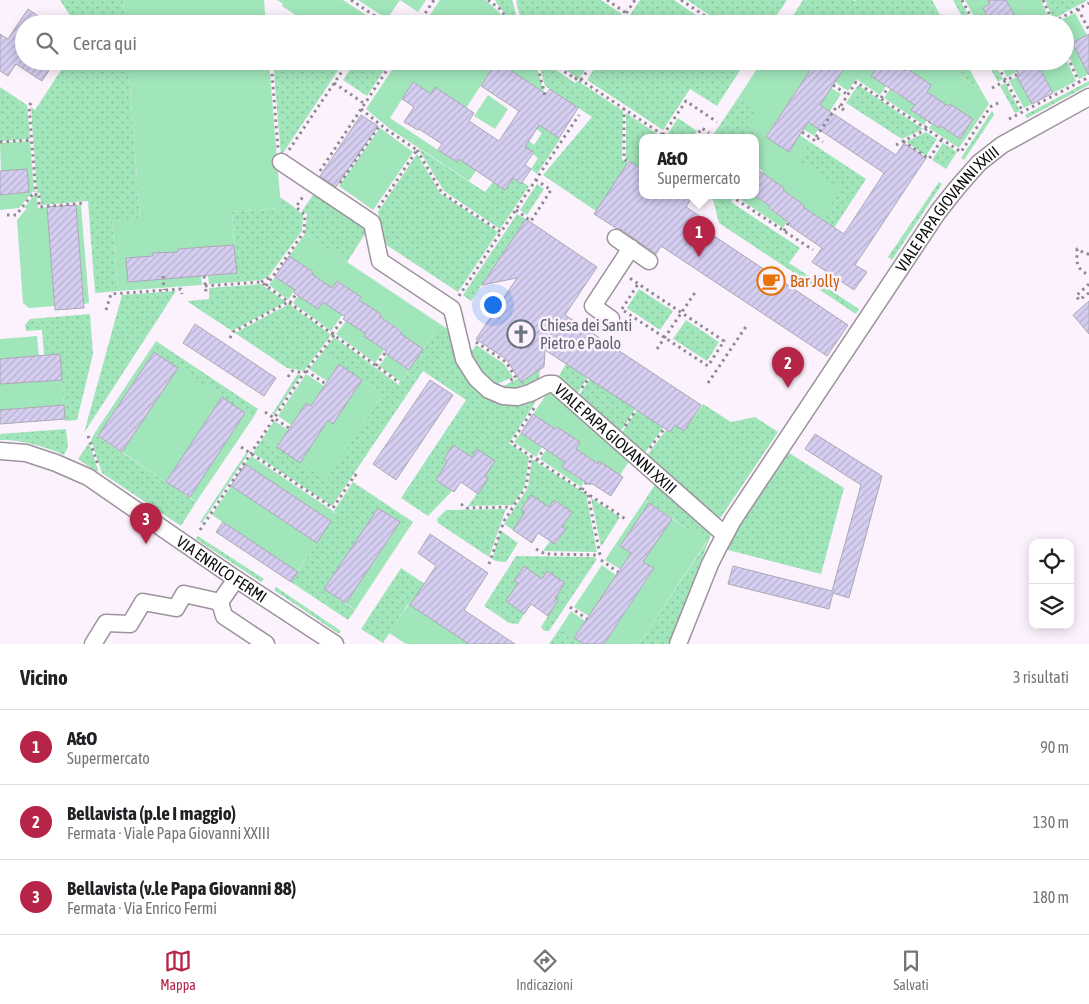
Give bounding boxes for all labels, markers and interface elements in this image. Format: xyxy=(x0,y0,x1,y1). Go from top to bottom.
search box xyxy=(15,15,1074,70)
icon: search xyxy=(33,29,61,57)
text: Cerca qui xyxy=(73,32,137,54)
popup xyxy=(639,134,759,199)
street label: VIALE PAPA GIOVANNI XXIII xyxy=(892,142,1002,275)
text: A&O xyxy=(658,147,688,169)
text: Supermercato xyxy=(658,169,740,187)
pin: 1 xyxy=(683,216,715,257)
cafe icon: Bar Jolly xyxy=(756,266,786,296)
place label: Bar Jolly xyxy=(790,272,840,291)
your location xyxy=(480,292,506,318)
place label: Chiesa dei Santi Pietro e Paolo xyxy=(540,316,632,352)
church icon: Chiesa dei Santi Pietro e Paolo xyxy=(506,319,536,349)
pin: 2 xyxy=(772,347,804,388)
street label: VIALE PAPA GIOVANNI XXIII xyxy=(551,380,680,497)
pin: 3 xyxy=(130,503,162,544)
street label: VIA ENRICO FERMI xyxy=(173,532,270,606)
map controls xyxy=(1029,539,1074,629)
button: locate xyxy=(1029,539,1074,584)
button: layers xyxy=(1029,584,1074,629)
text: Vicino xyxy=(20,665,68,689)
text: 3 risultati xyxy=(1013,668,1069,686)
text: A&O xyxy=(67,727,97,749)
text: 1 xyxy=(32,738,40,756)
text: 90 m xyxy=(1040,738,1069,756)
text: Supermercato xyxy=(67,749,150,767)
text: Bellavista (p.le I maggio) xyxy=(67,802,236,824)
text: 2 xyxy=(32,813,40,831)
text: 130 m xyxy=(1033,813,1069,831)
text: Fermata · Viale Papa Giovanni XXIII xyxy=(67,824,270,842)
text: Bellavista (v.le Papa Giovanni 88) xyxy=(67,877,296,899)
text: 3 xyxy=(32,888,40,906)
text: 180 m xyxy=(1033,888,1069,906)
text: Fermata · Via Enrico Fermi xyxy=(67,899,217,917)
tab: Mappa xyxy=(160,947,196,993)
tab: Indicazioni xyxy=(516,947,573,993)
tab: Salvati xyxy=(893,947,929,993)

